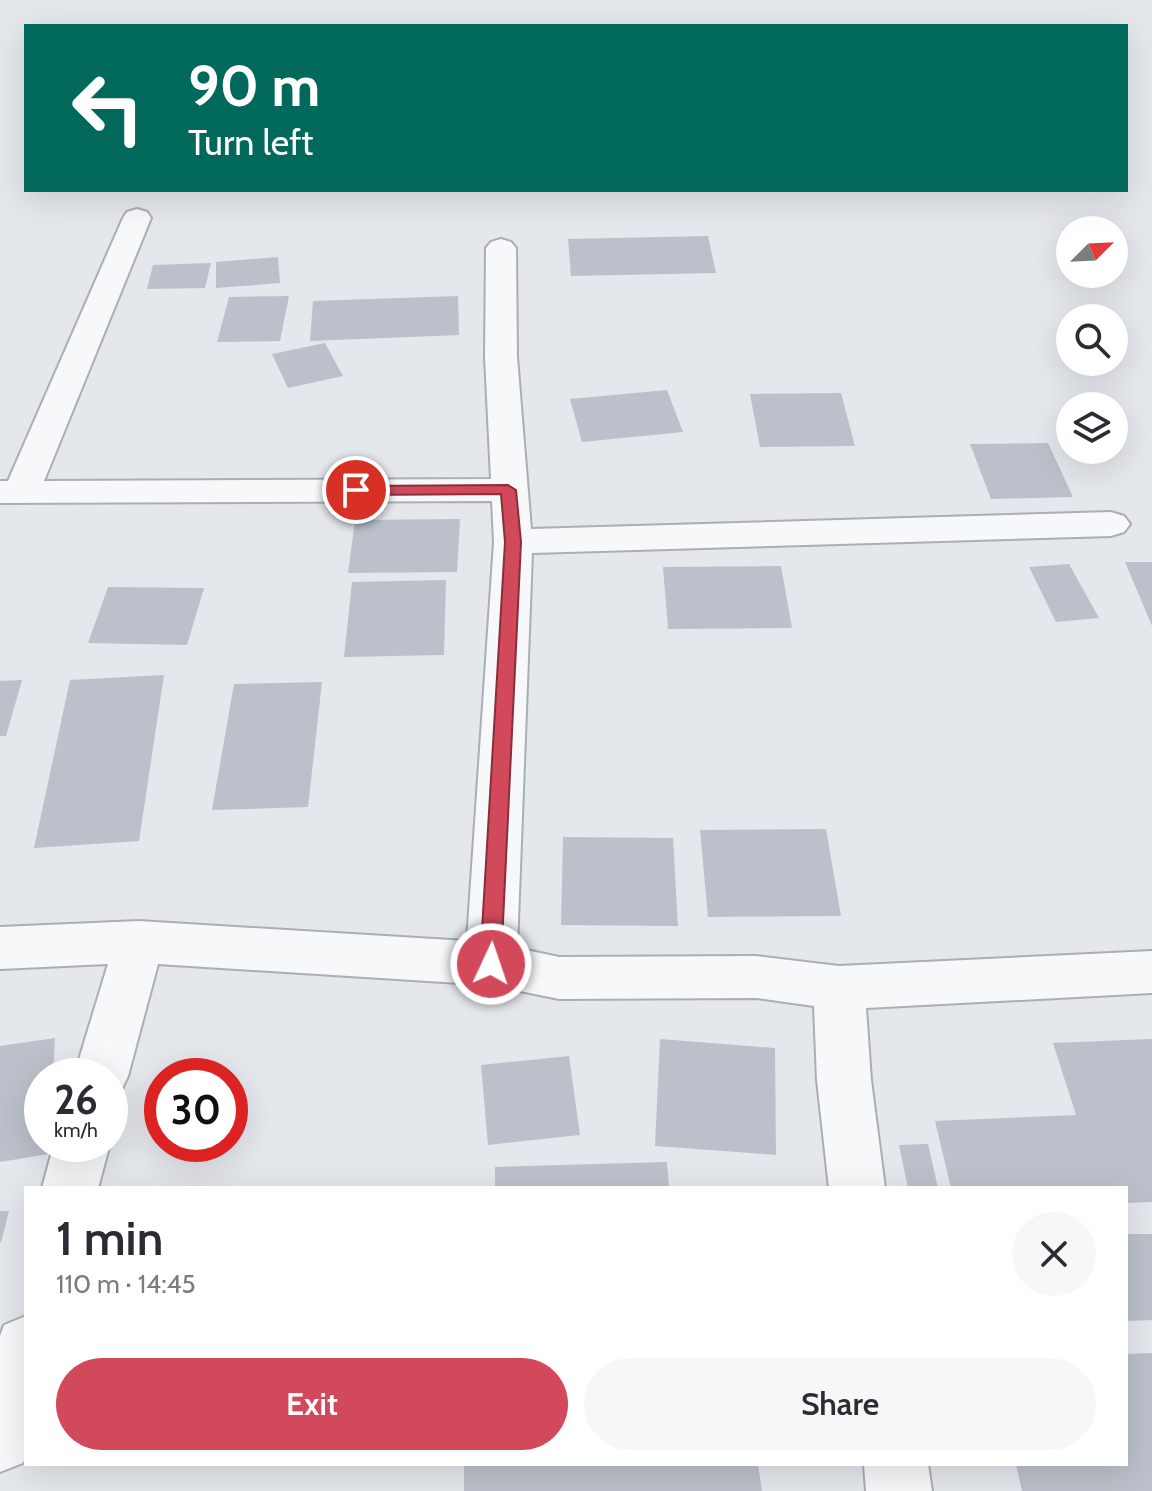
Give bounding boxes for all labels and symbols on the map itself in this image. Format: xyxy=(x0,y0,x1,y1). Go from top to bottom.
north arrow xyxy=(1056,216,1128,288)
pin xyxy=(322,456,390,524)
position arrow xyxy=(449,922,533,1006)
speed limit sign: 30 xyxy=(144,1058,248,1162)

